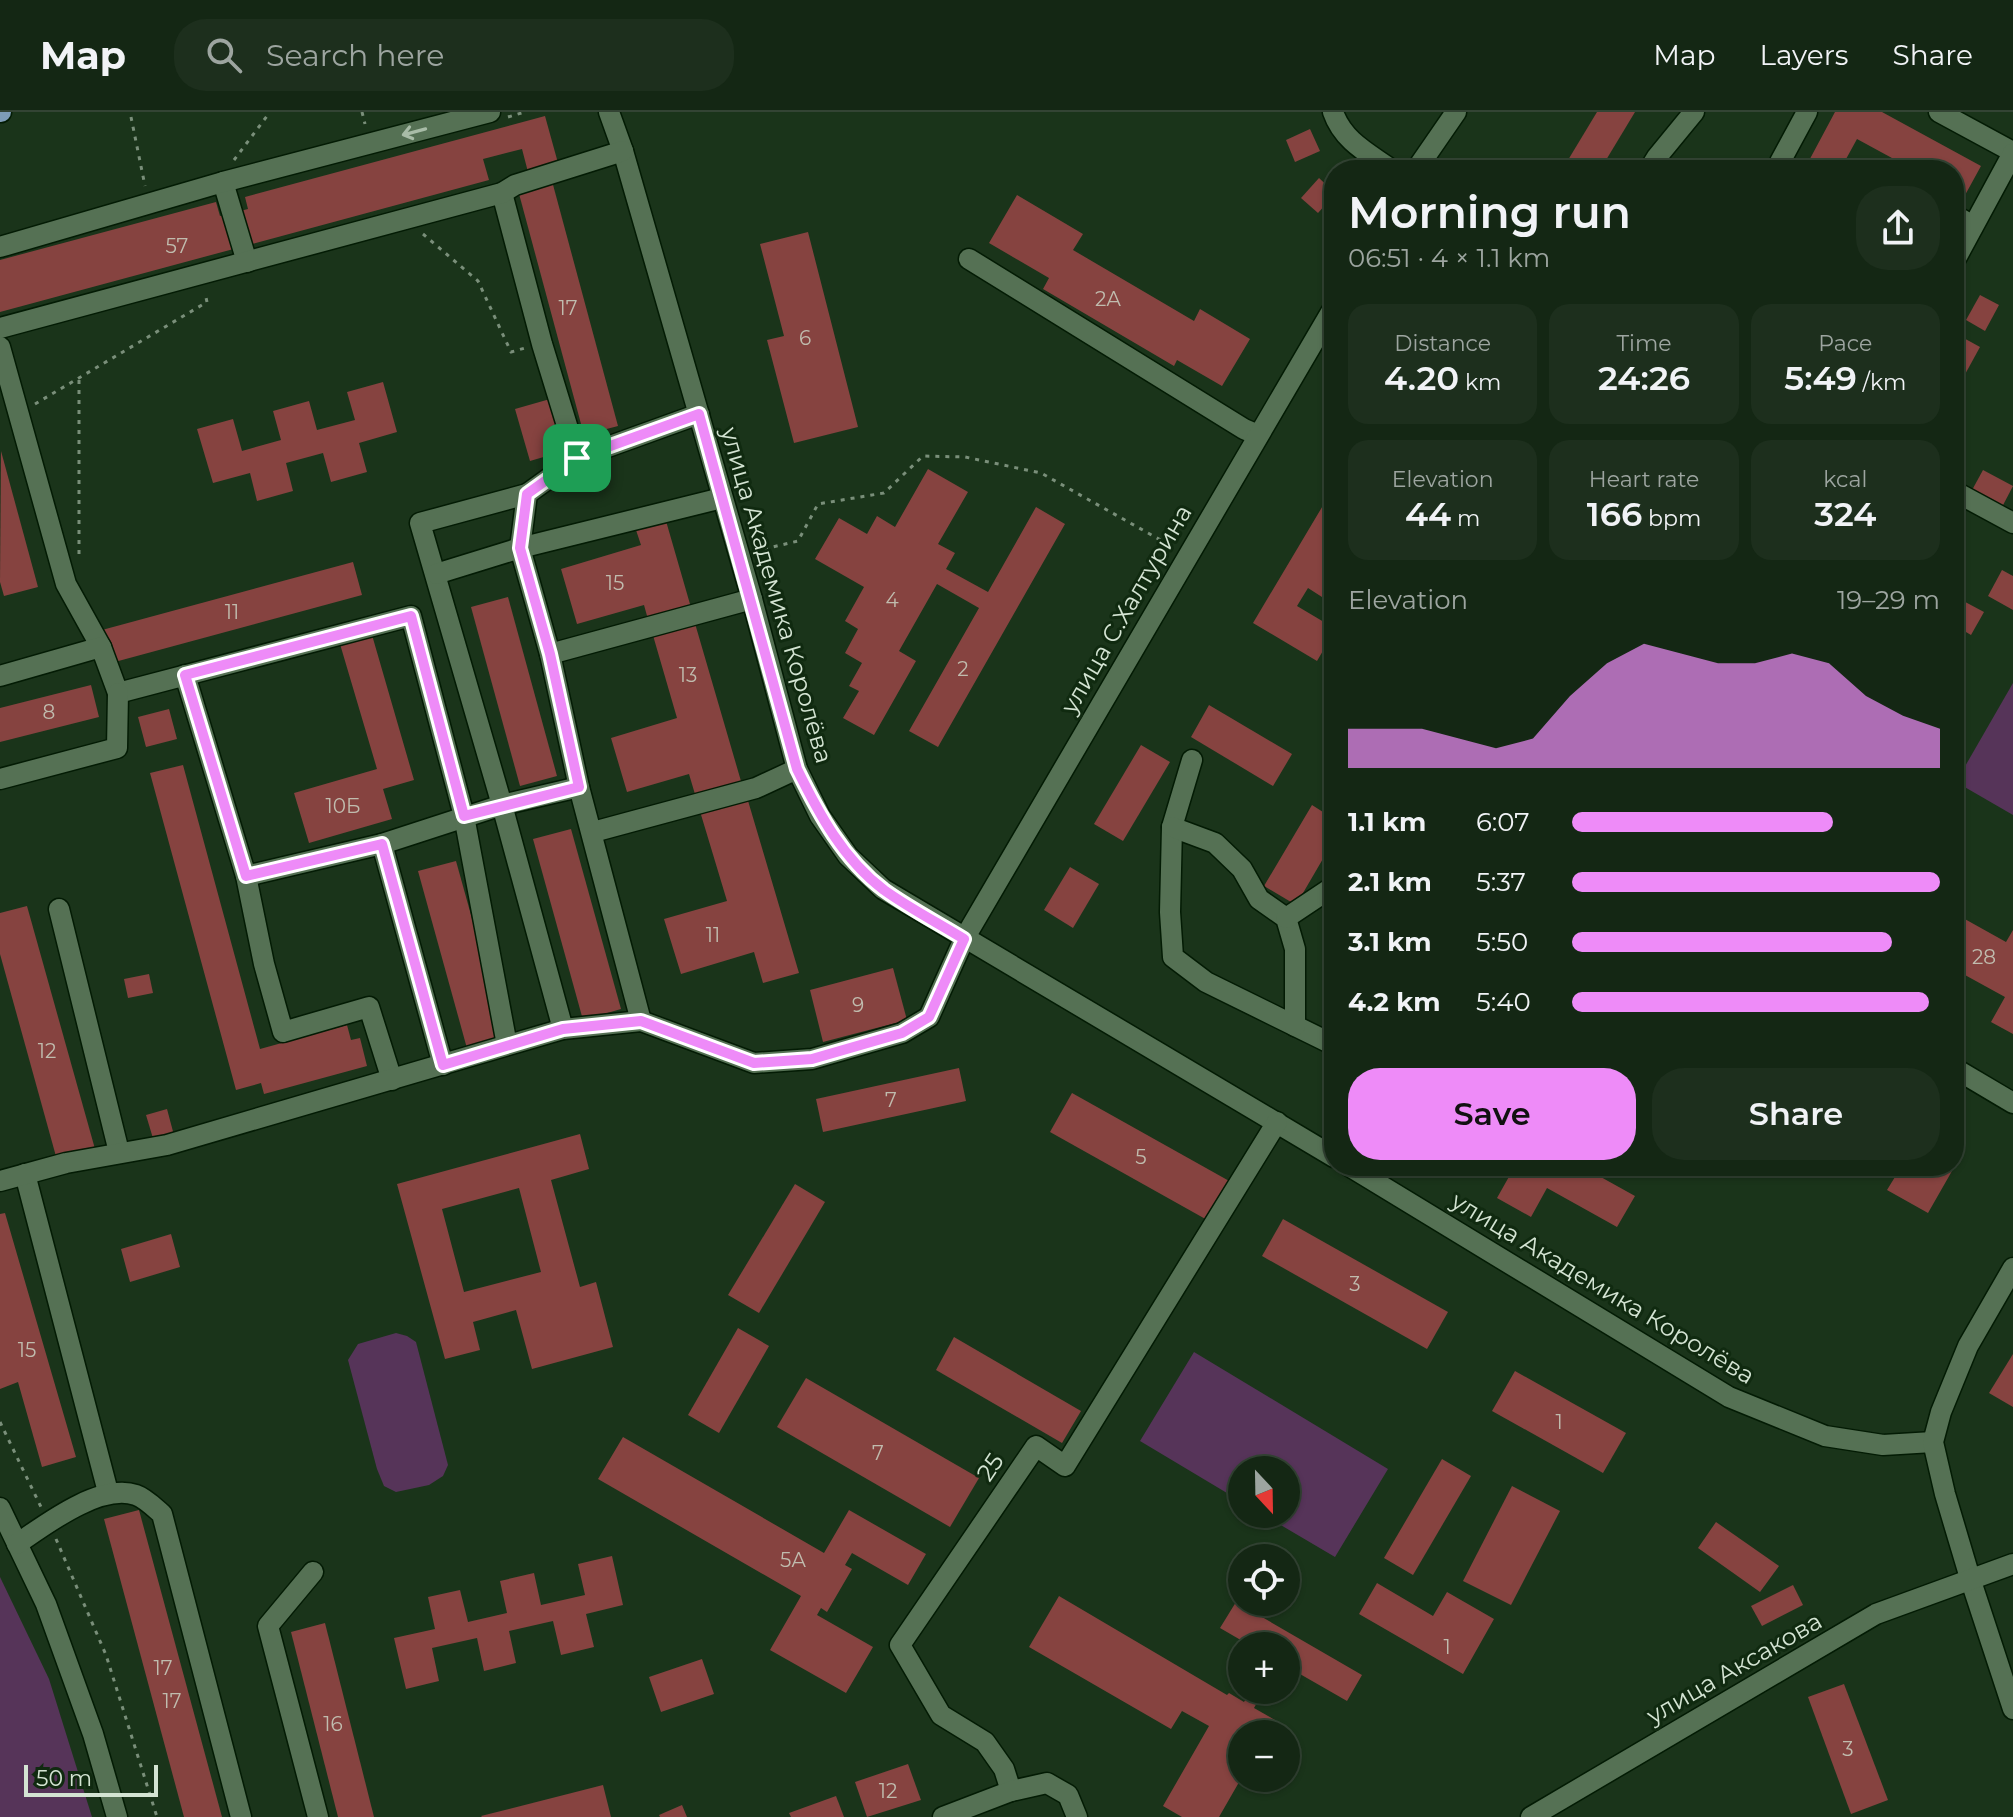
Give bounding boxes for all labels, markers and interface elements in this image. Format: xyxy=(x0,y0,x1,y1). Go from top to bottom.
search box xyxy=(174,19,734,91)
text: Map xyxy=(40,32,126,79)
icon: search xyxy=(202,33,246,77)
text: Search here xyxy=(266,37,444,74)
text: Map xyxy=(1653,38,1716,72)
text: Layers xyxy=(1760,38,1849,72)
text: Share xyxy=(1893,38,1973,72)
one-way arrow xyxy=(402,125,428,140)
text: Morning run xyxy=(1348,185,1631,239)
button: share xyxy=(1856,186,1940,270)
house number: 57 xyxy=(166,234,188,258)
text: 06:51 · 4 × 1.1 km xyxy=(1348,242,1550,274)
house number: 2А xyxy=(1095,287,1121,311)
house number: 17 xyxy=(559,296,578,320)
house number: 6 xyxy=(799,326,811,350)
text: Distance xyxy=(1394,330,1491,357)
text: Time xyxy=(1616,330,1672,357)
text: Pace xyxy=(1818,330,1872,357)
text: 4.20 xyxy=(1384,357,1459,399)
text: 24:26 xyxy=(1598,357,1690,399)
text: 5:49 xyxy=(1784,357,1857,399)
text: km xyxy=(1459,369,1501,396)
text: /km xyxy=(1857,369,1906,396)
street label: улица Академика Королёва xyxy=(715,423,839,766)
pin xyxy=(543,424,611,492)
icon: arrive xyxy=(555,436,599,480)
text: Elevation xyxy=(1392,466,1494,493)
text: Heart rate xyxy=(1589,466,1699,493)
text: kcal xyxy=(1823,466,1867,493)
text: 44 xyxy=(1405,493,1451,535)
text: 166 xyxy=(1587,493,1642,535)
text: 324 xyxy=(1814,493,1876,535)
street label: улица С.Халтурина xyxy=(1054,500,1198,719)
text: m xyxy=(1451,505,1480,532)
text: bpm xyxy=(1642,505,1701,532)
house number: 15 xyxy=(606,571,624,595)
text: Elevation xyxy=(1348,584,1468,616)
text: 19–29 m xyxy=(1837,584,1940,616)
house number: 4 xyxy=(885,588,899,612)
house number: 11 xyxy=(225,600,239,624)
house number: 2 xyxy=(957,657,969,681)
house number: 13 xyxy=(679,663,697,687)
house number: 8 xyxy=(43,700,55,724)
house number: 10Б xyxy=(326,794,360,818)
text: 1.1 km xyxy=(1348,806,1426,838)
text: 6:07 xyxy=(1476,806,1530,838)
text: 2.1 km xyxy=(1348,866,1432,898)
text: 5:37 xyxy=(1476,866,1526,898)
house number: 11 xyxy=(706,923,720,947)
text: 3.1 km xyxy=(1348,926,1432,958)
text: 5:50 xyxy=(1476,926,1528,958)
house number: 28 xyxy=(1972,945,1996,969)
text: 4.2 km xyxy=(1348,986,1440,1018)
text: 5:40 xyxy=(1476,986,1531,1018)
house number: 9 xyxy=(852,993,864,1017)
house number: 12 xyxy=(38,1039,56,1063)
button: Save xyxy=(1348,1068,1636,1160)
button: Share xyxy=(1652,1068,1940,1160)
house number: 7 xyxy=(885,1088,897,1112)
house number: 5 xyxy=(1135,1145,1147,1169)
street label: улица Академика Королёва xyxy=(1445,1185,1760,1390)
house number: 3 xyxy=(1349,1272,1361,1296)
house number: 15 xyxy=(18,1338,36,1362)
house number: 1 xyxy=(1555,1410,1563,1434)
house number: 7 xyxy=(872,1441,884,1465)
street label: 25 xyxy=(970,1448,1010,1486)
north arrow xyxy=(1228,1456,1300,1528)
map controls xyxy=(1228,1456,1300,1792)
button: locate xyxy=(1228,1544,1300,1616)
house number: 5А xyxy=(780,1548,806,1572)
street label: улица Аксакова xyxy=(1640,1606,1827,1730)
button: + xyxy=(1228,1632,1300,1704)
house number: 1 xyxy=(1443,1635,1451,1659)
house number: 17 xyxy=(154,1656,173,1680)
house number: 17 xyxy=(163,1689,182,1713)
house number: 16 xyxy=(323,1712,343,1736)
button: − xyxy=(1228,1720,1300,1792)
house number: 3 xyxy=(1842,1737,1854,1761)
scale bar xyxy=(24,1761,158,1797)
text: 50 m xyxy=(36,1765,92,1792)
house number: 12 xyxy=(879,1779,897,1803)

